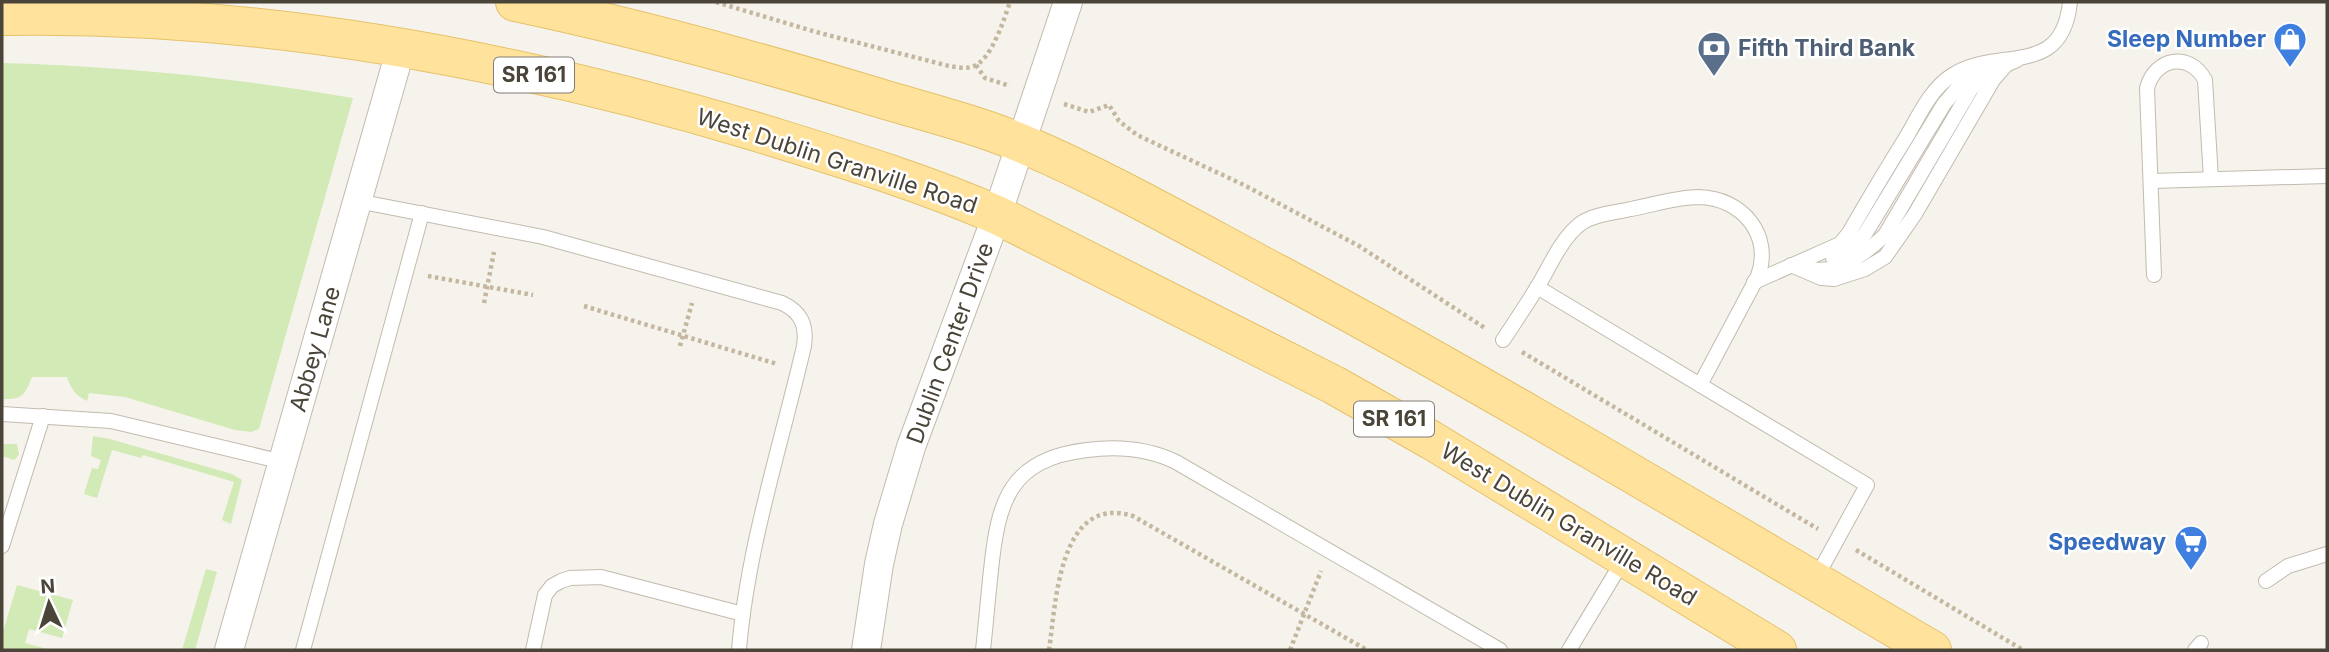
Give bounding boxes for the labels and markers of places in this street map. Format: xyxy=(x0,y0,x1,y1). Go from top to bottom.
shop icon: Sleep Number xyxy=(2271,20,2309,69)
place label: Sleep Number xyxy=(2107,25,2266,53)
bank icon: Fifth Third Bank xyxy=(1695,29,1733,78)
place label: Fifth Third Bank xyxy=(1738,34,1916,62)
supermarket icon: Speedway xyxy=(2172,523,2210,572)
place label: Speedway xyxy=(2048,528,2166,556)

